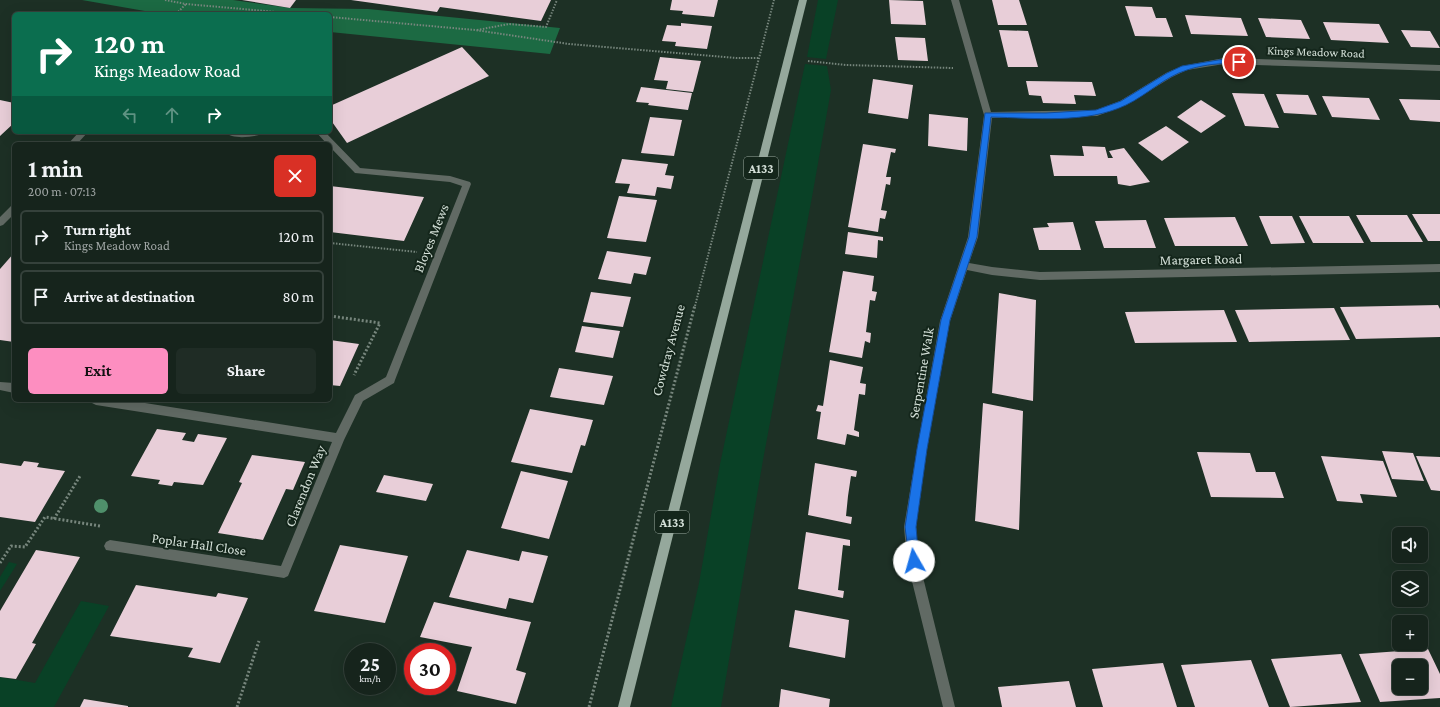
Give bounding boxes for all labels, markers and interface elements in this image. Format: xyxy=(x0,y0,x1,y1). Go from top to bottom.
icon: right xyxy=(28,28,80,80)
text: 120 m xyxy=(94,28,165,59)
street label: Kings Meadow Road xyxy=(1267,43,1366,61)
pin xyxy=(1222,45,1256,79)
icon: arrive xyxy=(1228,51,1250,73)
text: Kings Meadow Road xyxy=(94,61,240,81)
icon: left xyxy=(119,104,141,126)
icon: ahead xyxy=(161,104,183,126)
icon: right xyxy=(203,104,225,126)
text: 1 min xyxy=(28,155,83,182)
button: close xyxy=(274,155,316,197)
road number: A133 xyxy=(744,157,778,179)
text: 200 m · 07:13 xyxy=(28,184,96,199)
street label: Bloyes Mews xyxy=(410,201,452,275)
text: Turn right xyxy=(64,222,131,238)
icon: right xyxy=(30,226,52,248)
text: 120 m xyxy=(279,229,314,245)
text: Kings Meadow Road xyxy=(64,238,170,253)
street label: Margaret Road xyxy=(1160,250,1243,268)
icon: arrive xyxy=(30,286,52,308)
text: Arrive at destination xyxy=(64,289,195,305)
text: 80 m xyxy=(283,289,314,305)
street label: Cowdray Avenue xyxy=(648,302,688,398)
street label: Serpentine Walk xyxy=(905,326,937,420)
button: Exit xyxy=(28,348,168,394)
button: Share xyxy=(176,348,316,394)
street label: Clarendon Way xyxy=(281,442,329,529)
road number: A133 xyxy=(655,511,689,533)
map controls xyxy=(1392,527,1428,695)
button: sound xyxy=(1392,527,1428,563)
street label: Poplar Hall Close xyxy=(151,529,247,559)
position arrow xyxy=(893,540,935,582)
button: layers xyxy=(1392,571,1428,607)
button: + xyxy=(1392,615,1428,651)
speed limit sign: 30 xyxy=(404,643,456,695)
text: 25 xyxy=(360,653,380,675)
button: − xyxy=(1392,659,1428,695)
text: km/h xyxy=(359,673,381,684)

